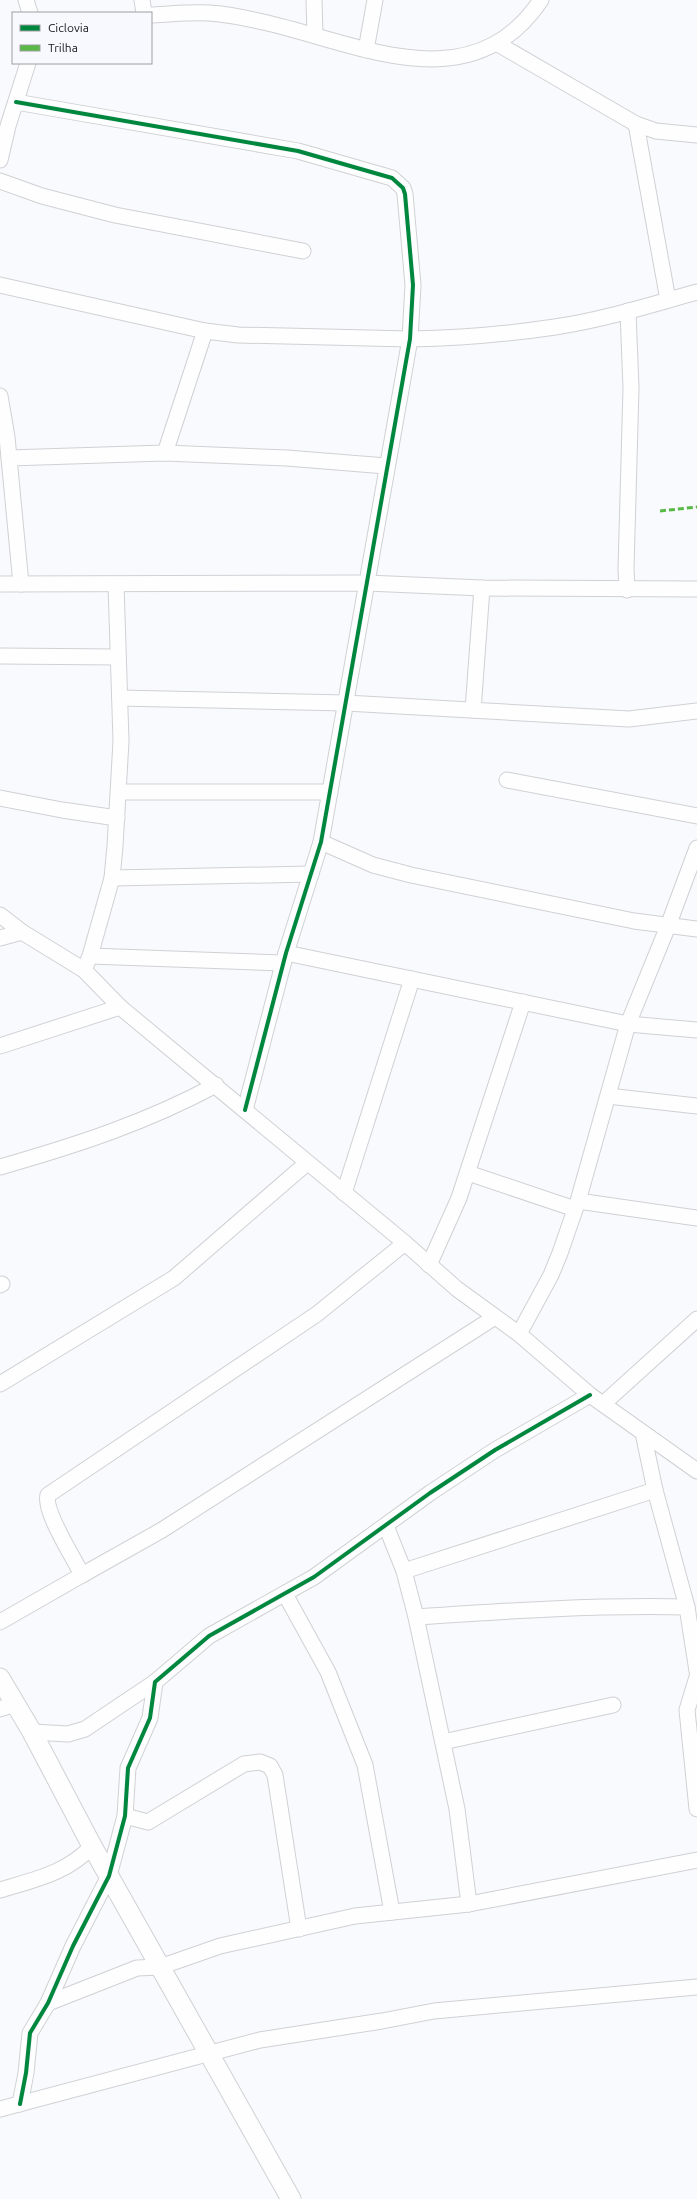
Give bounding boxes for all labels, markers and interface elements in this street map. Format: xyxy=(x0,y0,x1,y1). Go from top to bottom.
legend xyxy=(12,12,152,64)
text: Ciclovia xyxy=(48,21,89,34)
text: Trilha xyxy=(48,41,78,54)

